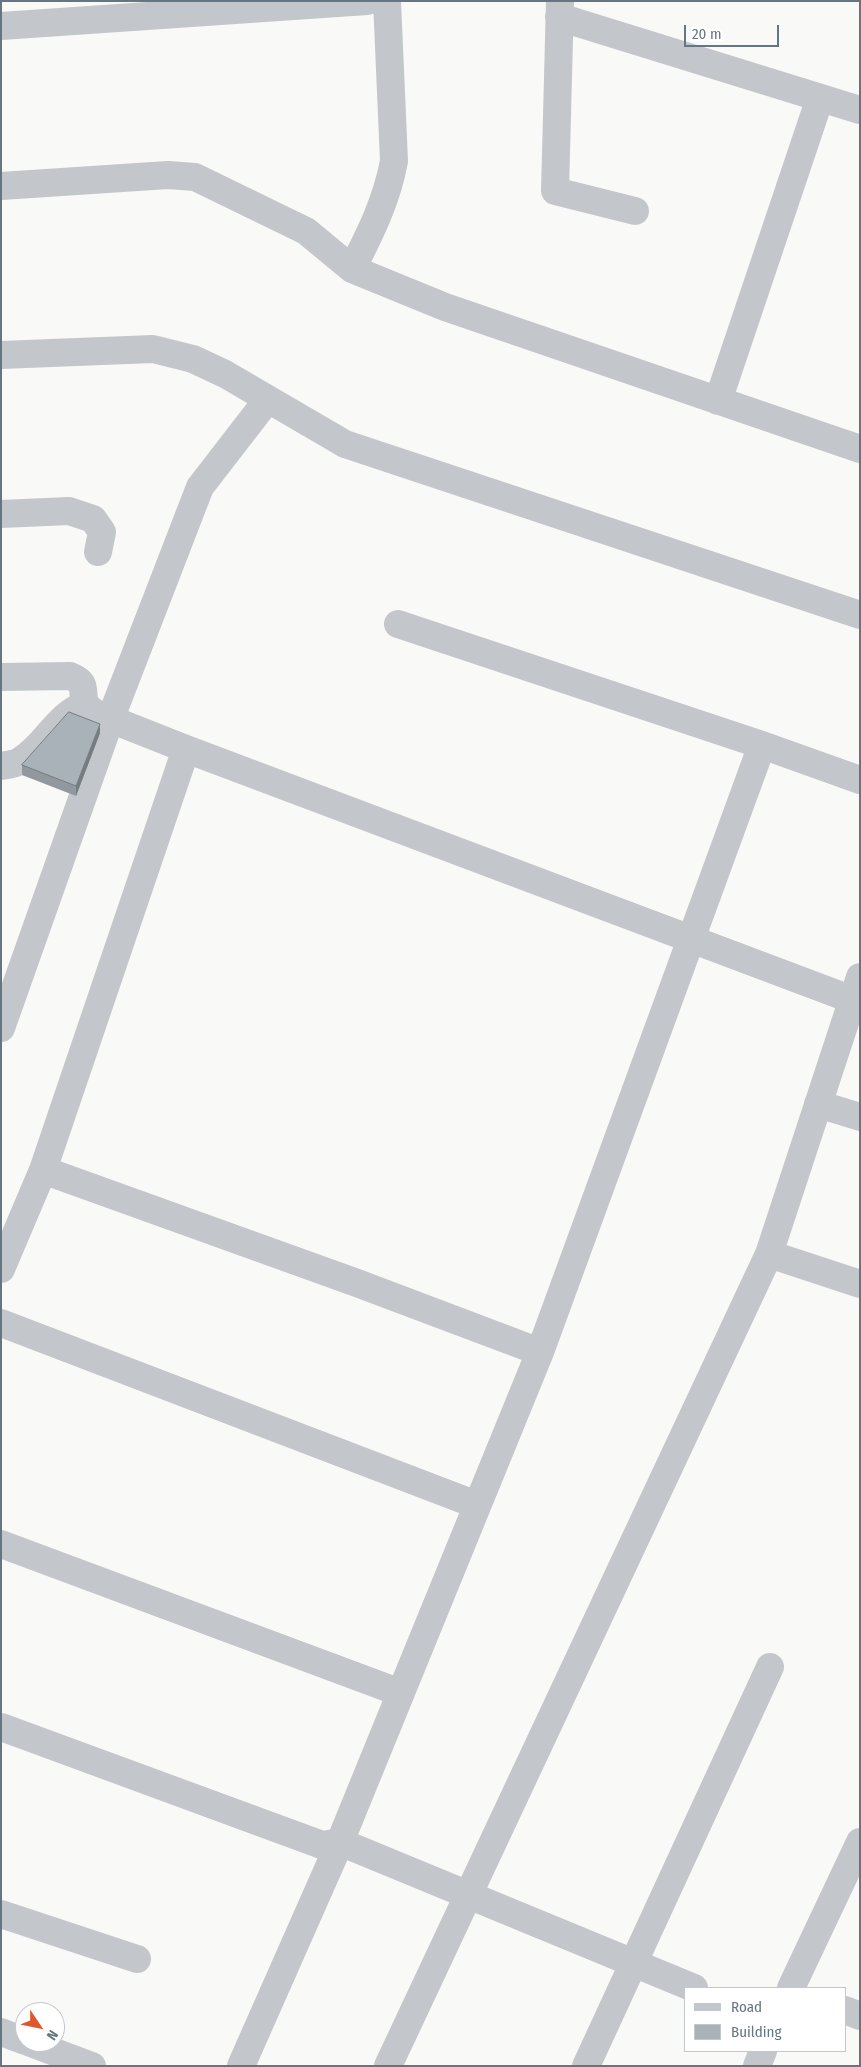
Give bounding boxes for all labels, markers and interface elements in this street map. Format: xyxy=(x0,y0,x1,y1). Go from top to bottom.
scale bar xyxy=(686,15,781,47)
text: 20 m xyxy=(692,25,722,43)
legend xyxy=(684,1987,846,2052)
text: Road xyxy=(731,1998,762,2016)
north arrow xyxy=(15,2002,65,2052)
text: Building xyxy=(731,2023,782,2041)
text: N xyxy=(43,2027,61,2043)

